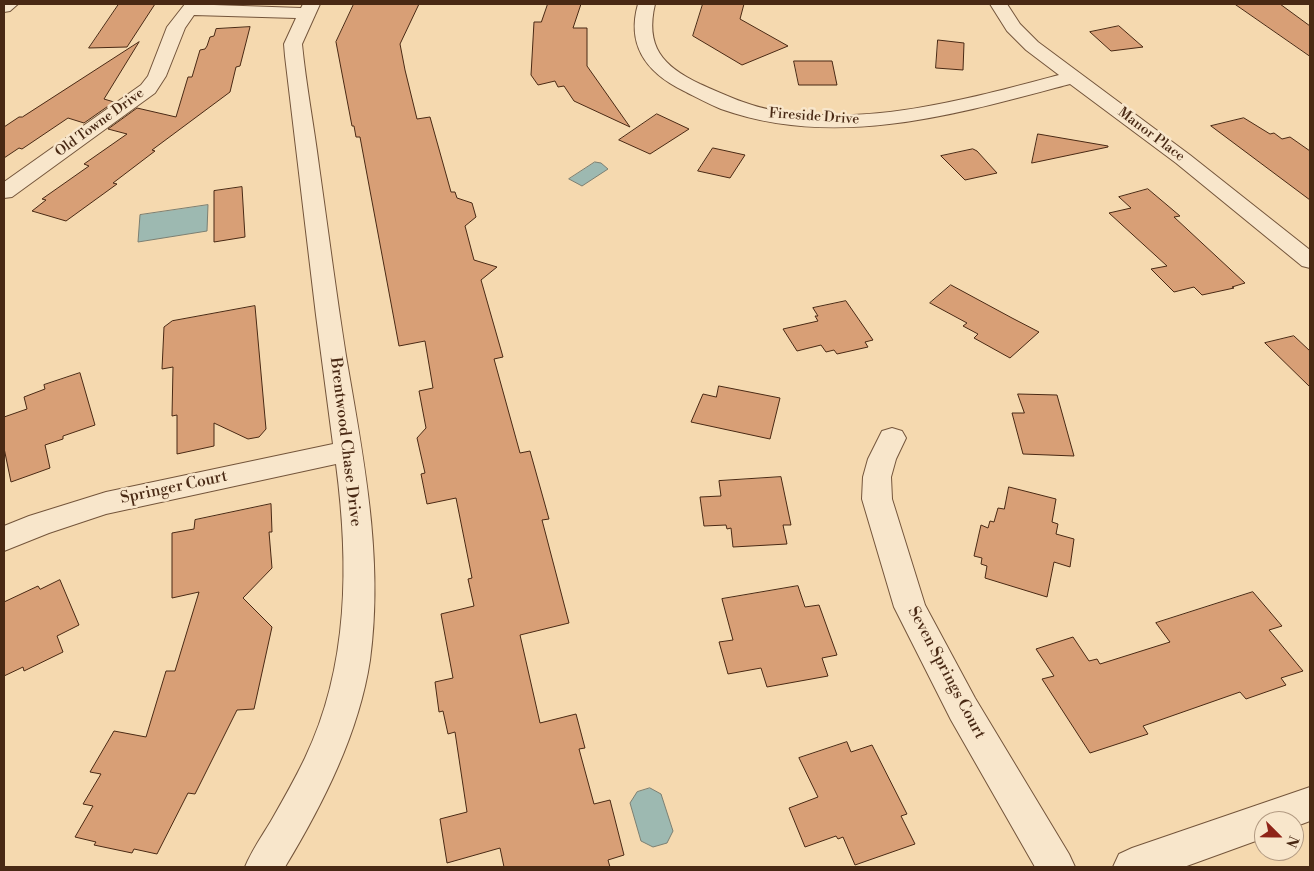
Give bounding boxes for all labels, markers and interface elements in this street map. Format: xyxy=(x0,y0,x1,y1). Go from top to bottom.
street label: Old Towne Drive xyxy=(52,85,148,161)
street label: Manor Place xyxy=(1114,104,1188,166)
street label: Fireside Drive xyxy=(768,105,860,129)
street label: Brentwood Chase Drive xyxy=(325,356,365,528)
street label: Springer Court xyxy=(119,467,229,509)
street label: Seven Springs Court xyxy=(903,604,989,742)
north arrow xyxy=(1254,811,1304,861)
text: N xyxy=(1281,833,1302,850)

